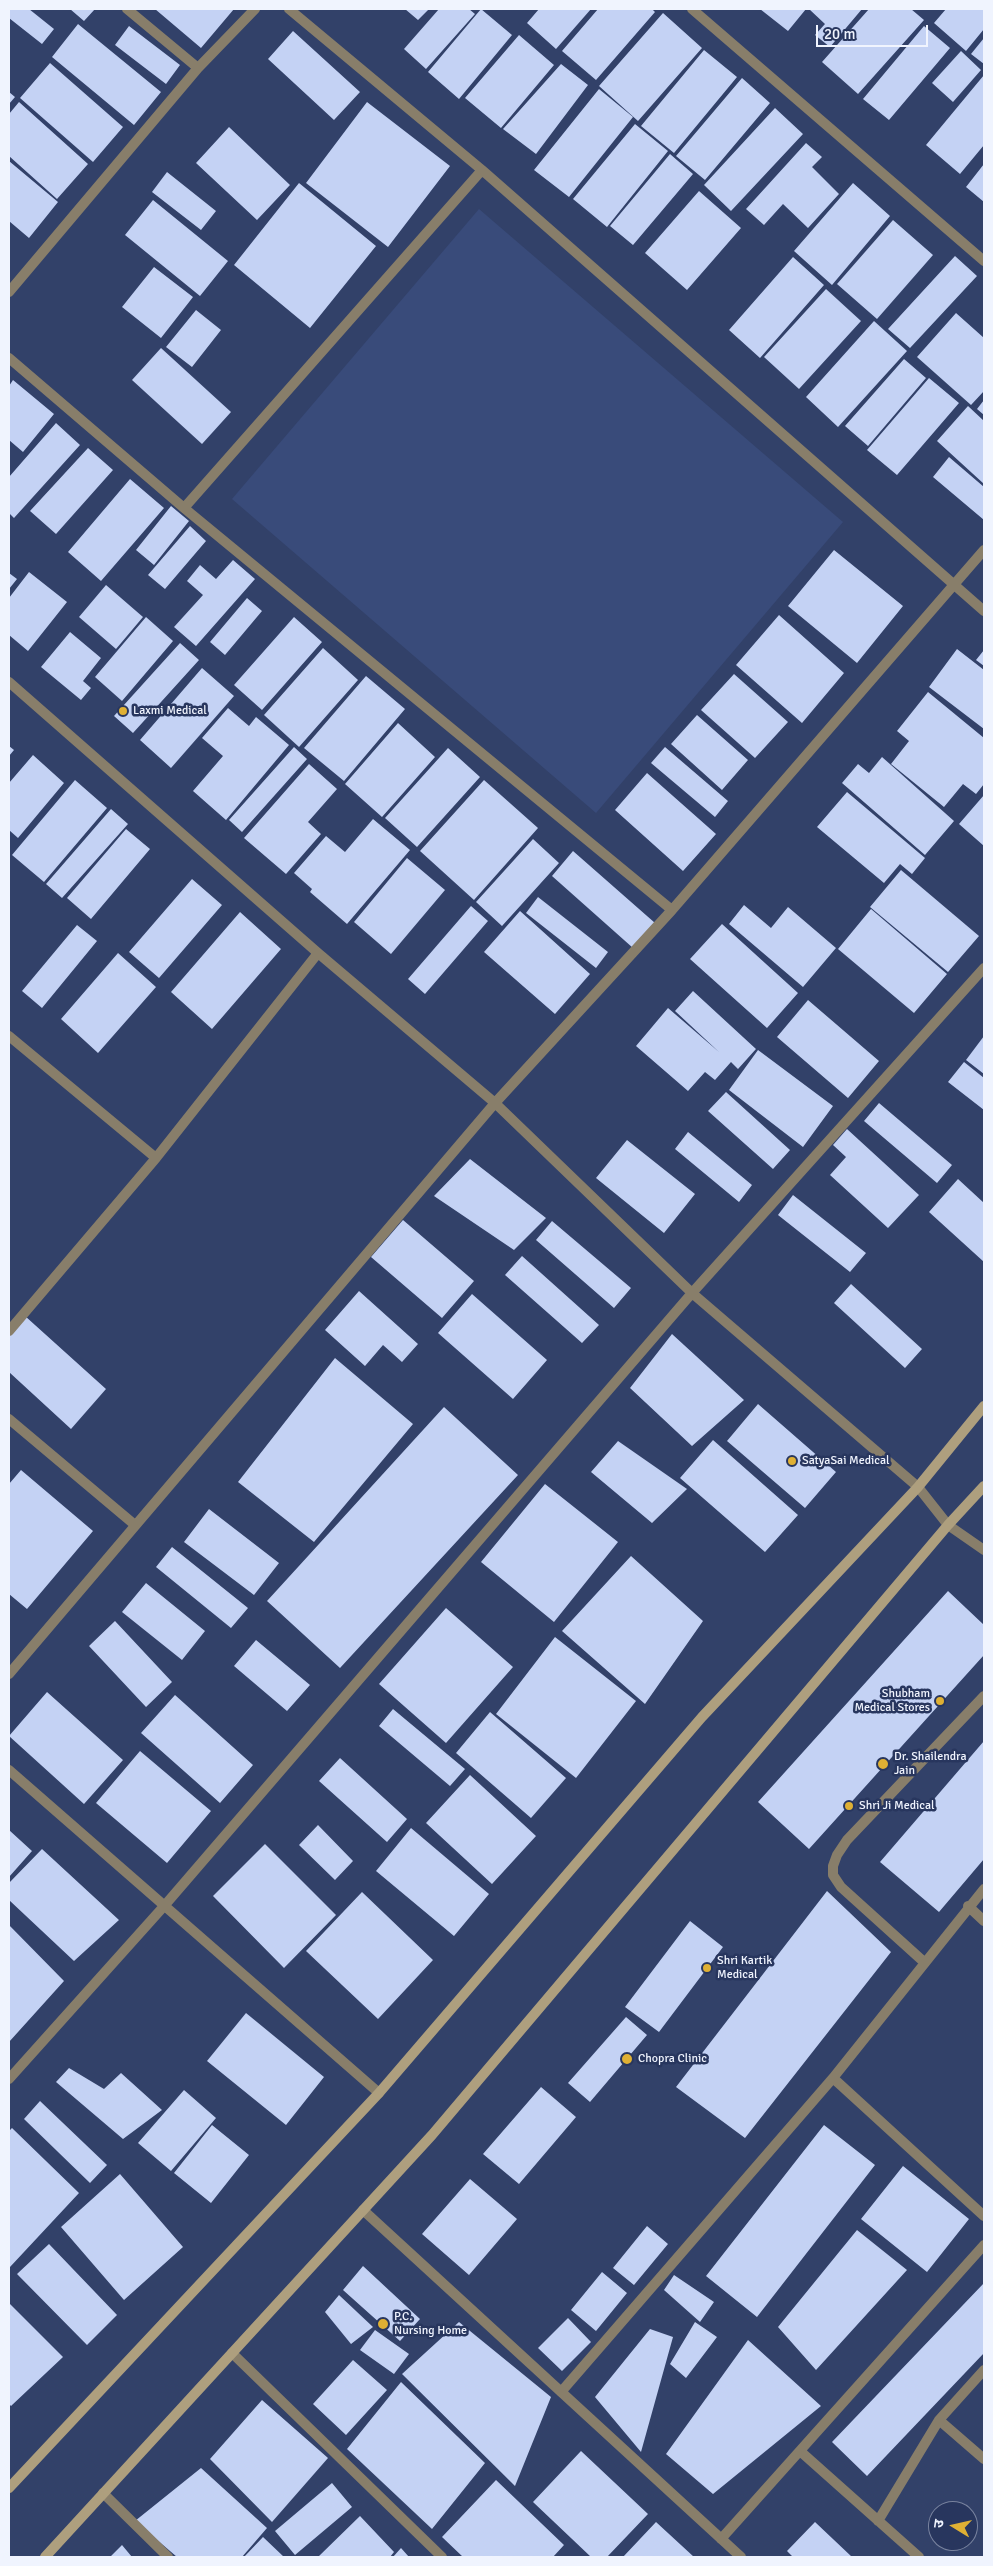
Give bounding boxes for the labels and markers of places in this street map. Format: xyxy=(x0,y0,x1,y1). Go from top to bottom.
place label: Laxmi Medical xyxy=(133,704,207,718)
marker: Laxmi Medical xyxy=(117,705,129,717)
place label: SatyaSai Medical xyxy=(802,1454,890,1468)
marker: SatyaSai Medical xyxy=(786,1455,798,1467)
place label: Shubham Medical Stores xyxy=(854,1687,930,1715)
marker: Shubham Medical Stores xyxy=(934,1695,946,1707)
place label: Dr. Shailendra Jain xyxy=(894,1750,966,1778)
marker: Dr. Shailendra Jain xyxy=(876,1757,890,1771)
place label: Shri Ji Medical xyxy=(859,1799,935,1813)
marker: Shri Ji Medical xyxy=(843,1800,855,1812)
place label: Shri Kartik Medical xyxy=(717,1954,772,1982)
marker: Shri Kartik Medical xyxy=(701,1962,713,1974)
marker: Chopra Clinic xyxy=(620,2052,634,2066)
place label: Chopra Clinic xyxy=(638,2052,707,2066)
place label: P.C. Nursing Home xyxy=(394,2310,467,2338)
marker: P.C. Nursing Home xyxy=(376,2317,390,2331)

